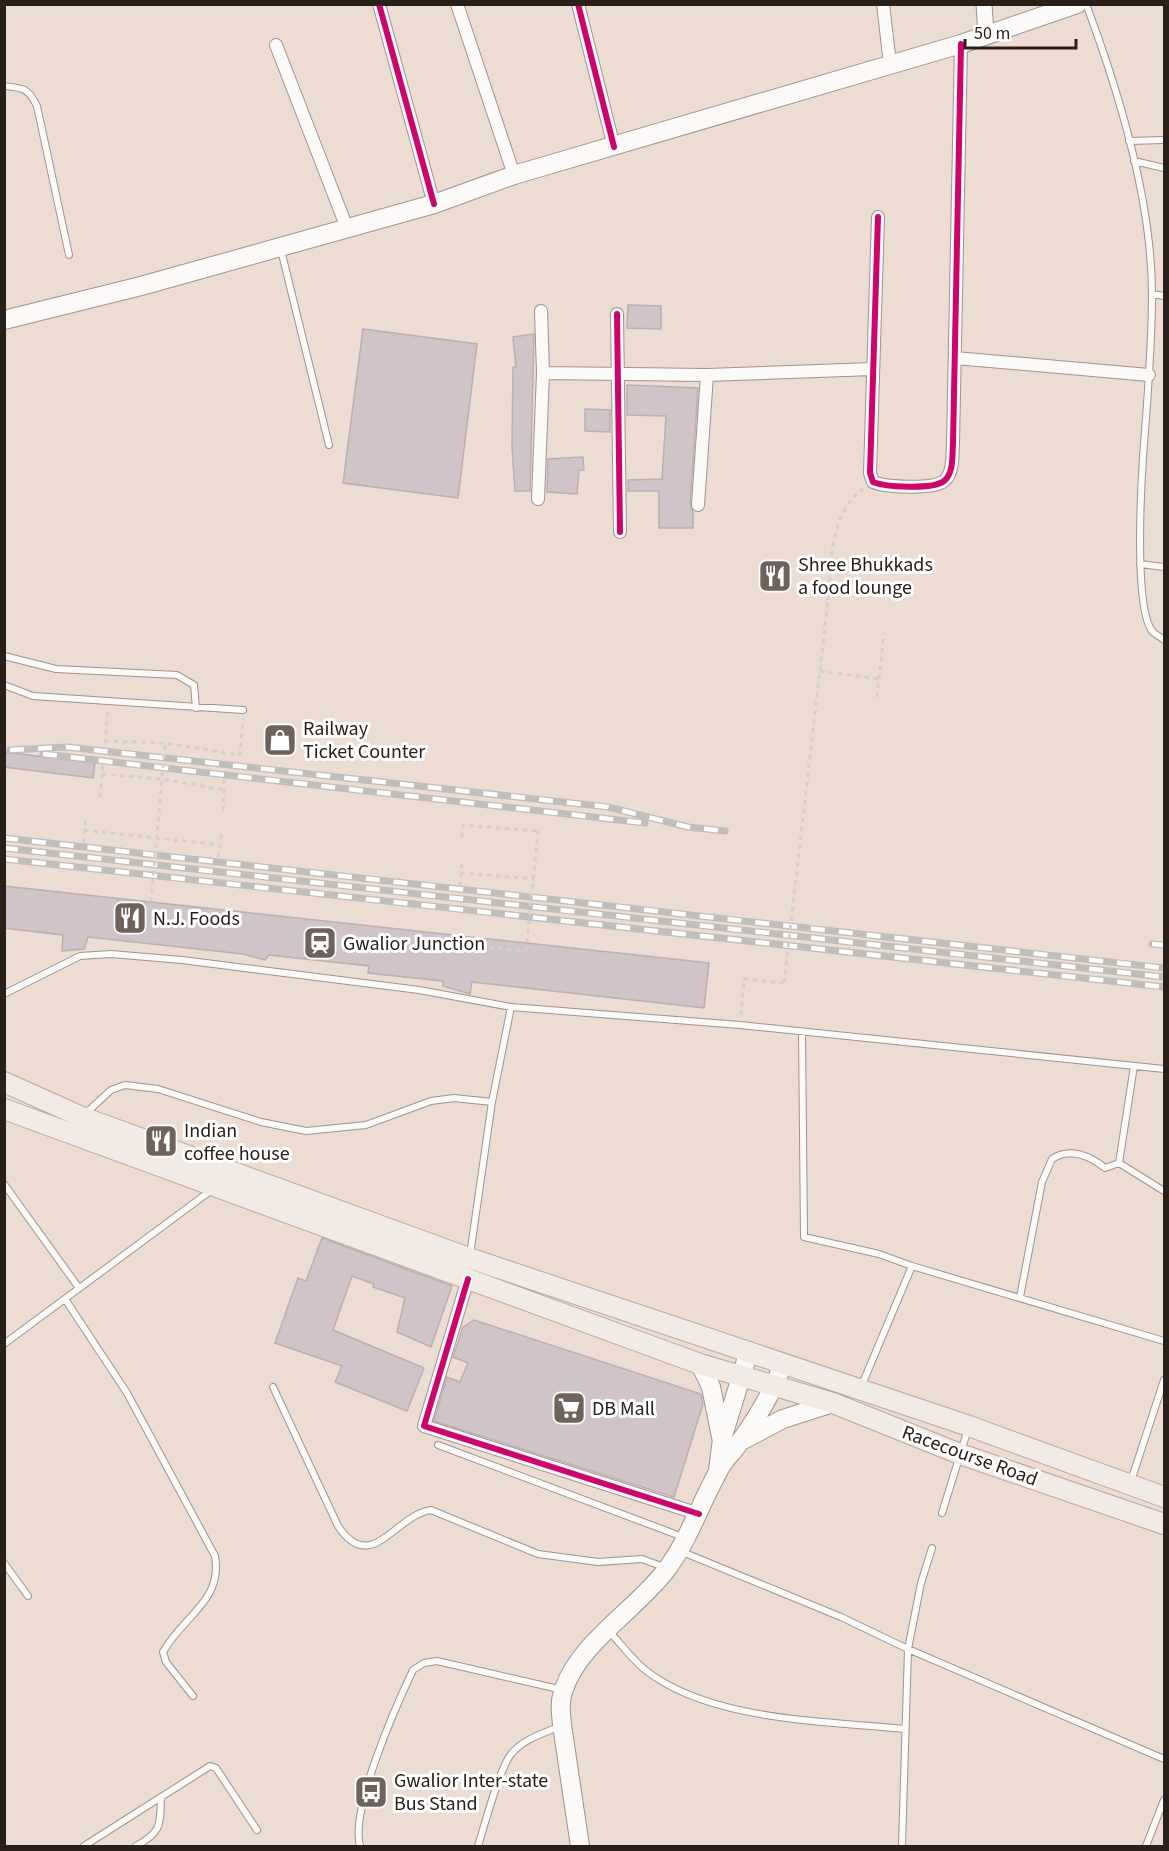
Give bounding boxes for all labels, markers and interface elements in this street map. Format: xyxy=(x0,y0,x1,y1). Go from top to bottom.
scale bar xyxy=(965,12,1076,50)
text: 50 m xyxy=(974,21,1010,46)
place label: Shree Bhukkads a food lounge xyxy=(798,551,933,602)
restaurant icon: Shree Bhukkads a food lounge xyxy=(757,558,793,594)
place label: Railway Ticket Counter xyxy=(303,715,425,766)
shop icon: Railway Ticket Counter xyxy=(262,722,298,758)
restaurant icon: N.J. Foods xyxy=(112,900,148,936)
place label: N.J. Foods xyxy=(153,905,240,933)
station icon: Gwalior Junction xyxy=(302,925,338,961)
place label: Gwalior Junction xyxy=(343,930,485,958)
place label: Indian coffee house xyxy=(184,1117,290,1168)
restaurant icon: Indian coffee house xyxy=(143,1123,179,1159)
supermarket icon: DB Mall xyxy=(551,1390,587,1426)
place label: DB Mall xyxy=(592,1395,655,1423)
street label: Racecourse Road xyxy=(898,1418,1041,1493)
place label: Gwalior Inter-state Bus Stand xyxy=(394,1767,548,1818)
bus stop icon: Gwalior Inter-state Bus Stand xyxy=(353,1774,389,1810)

